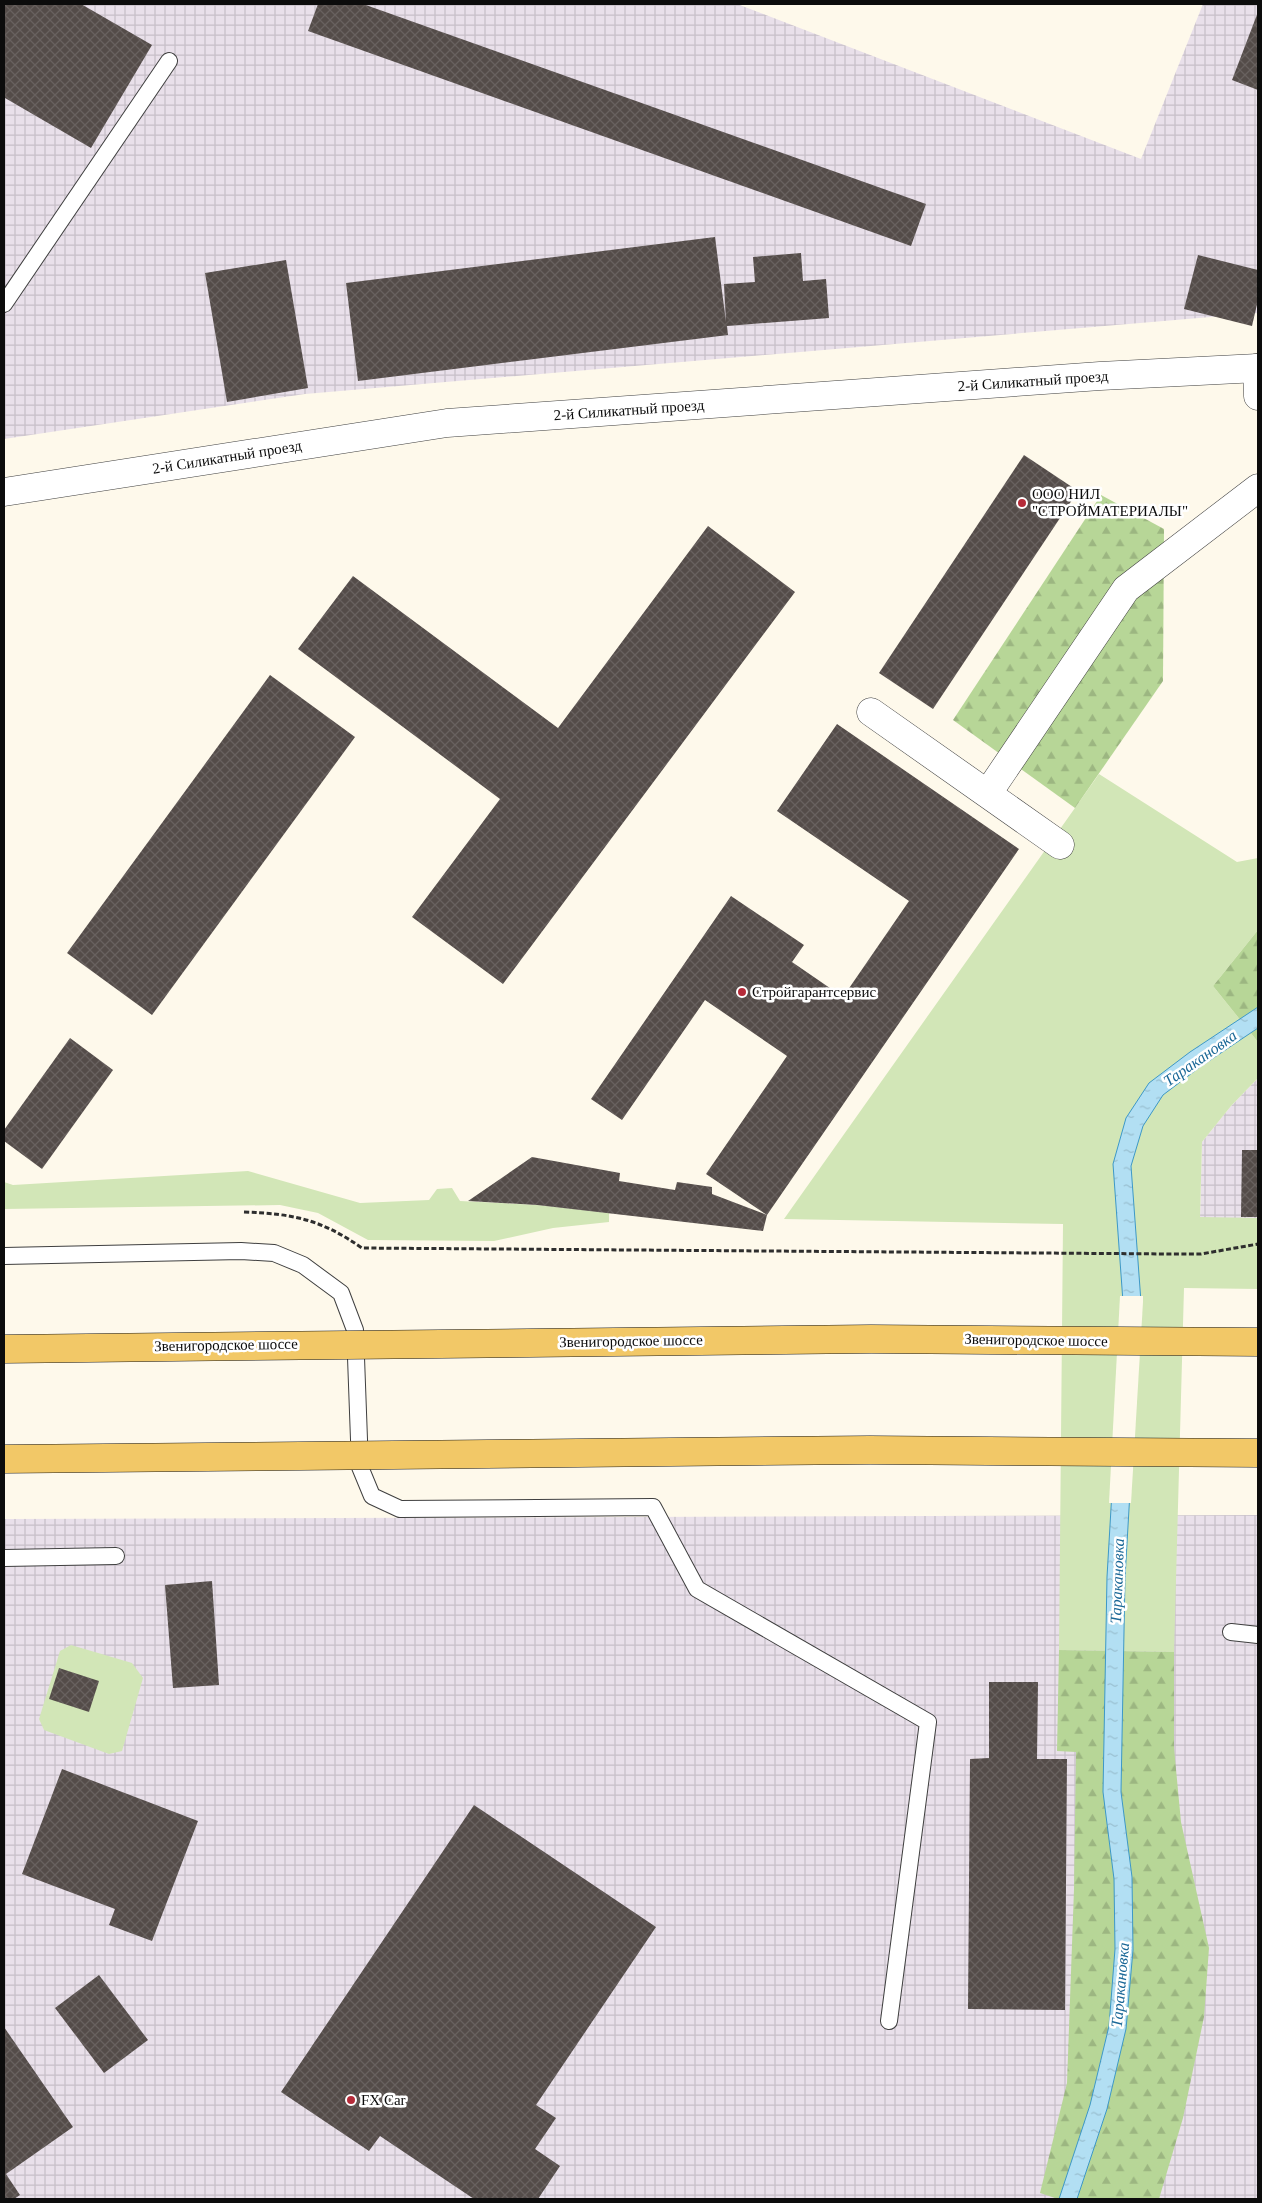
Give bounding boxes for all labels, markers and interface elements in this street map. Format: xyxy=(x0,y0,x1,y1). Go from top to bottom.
street label: 2-й Силикатный проезд xyxy=(957,368,1109,394)
street label: 2-й Силикатный проезд xyxy=(553,397,705,423)
street label: 2-й Силикатный проезд xyxy=(151,437,303,477)
place label: ООО НИЛ "СТРОЙМАТЕРИАЛЫ" xyxy=(1032,486,1188,519)
marker: ООО НИЛ "СТРОЙМАТЕРИАЛЫ" xyxy=(1016,497,1028,509)
place label: Стройгарантсервис xyxy=(752,984,876,1000)
marker: Стройгарантсервис xyxy=(736,986,748,998)
water label: Таракановка xyxy=(1160,1027,1240,1090)
street label: Звенигородское шоссе xyxy=(964,1331,1108,1349)
street label: Звенигородское шоссе xyxy=(559,1332,703,1350)
street label: Звенигородское шоссе xyxy=(154,1336,298,1354)
water label: Таракановка xyxy=(1107,1538,1128,1624)
water label: Таракановка xyxy=(1108,1942,1133,2028)
place label: FX Car xyxy=(361,2092,406,2108)
marker: FX Car xyxy=(345,2094,357,2106)

